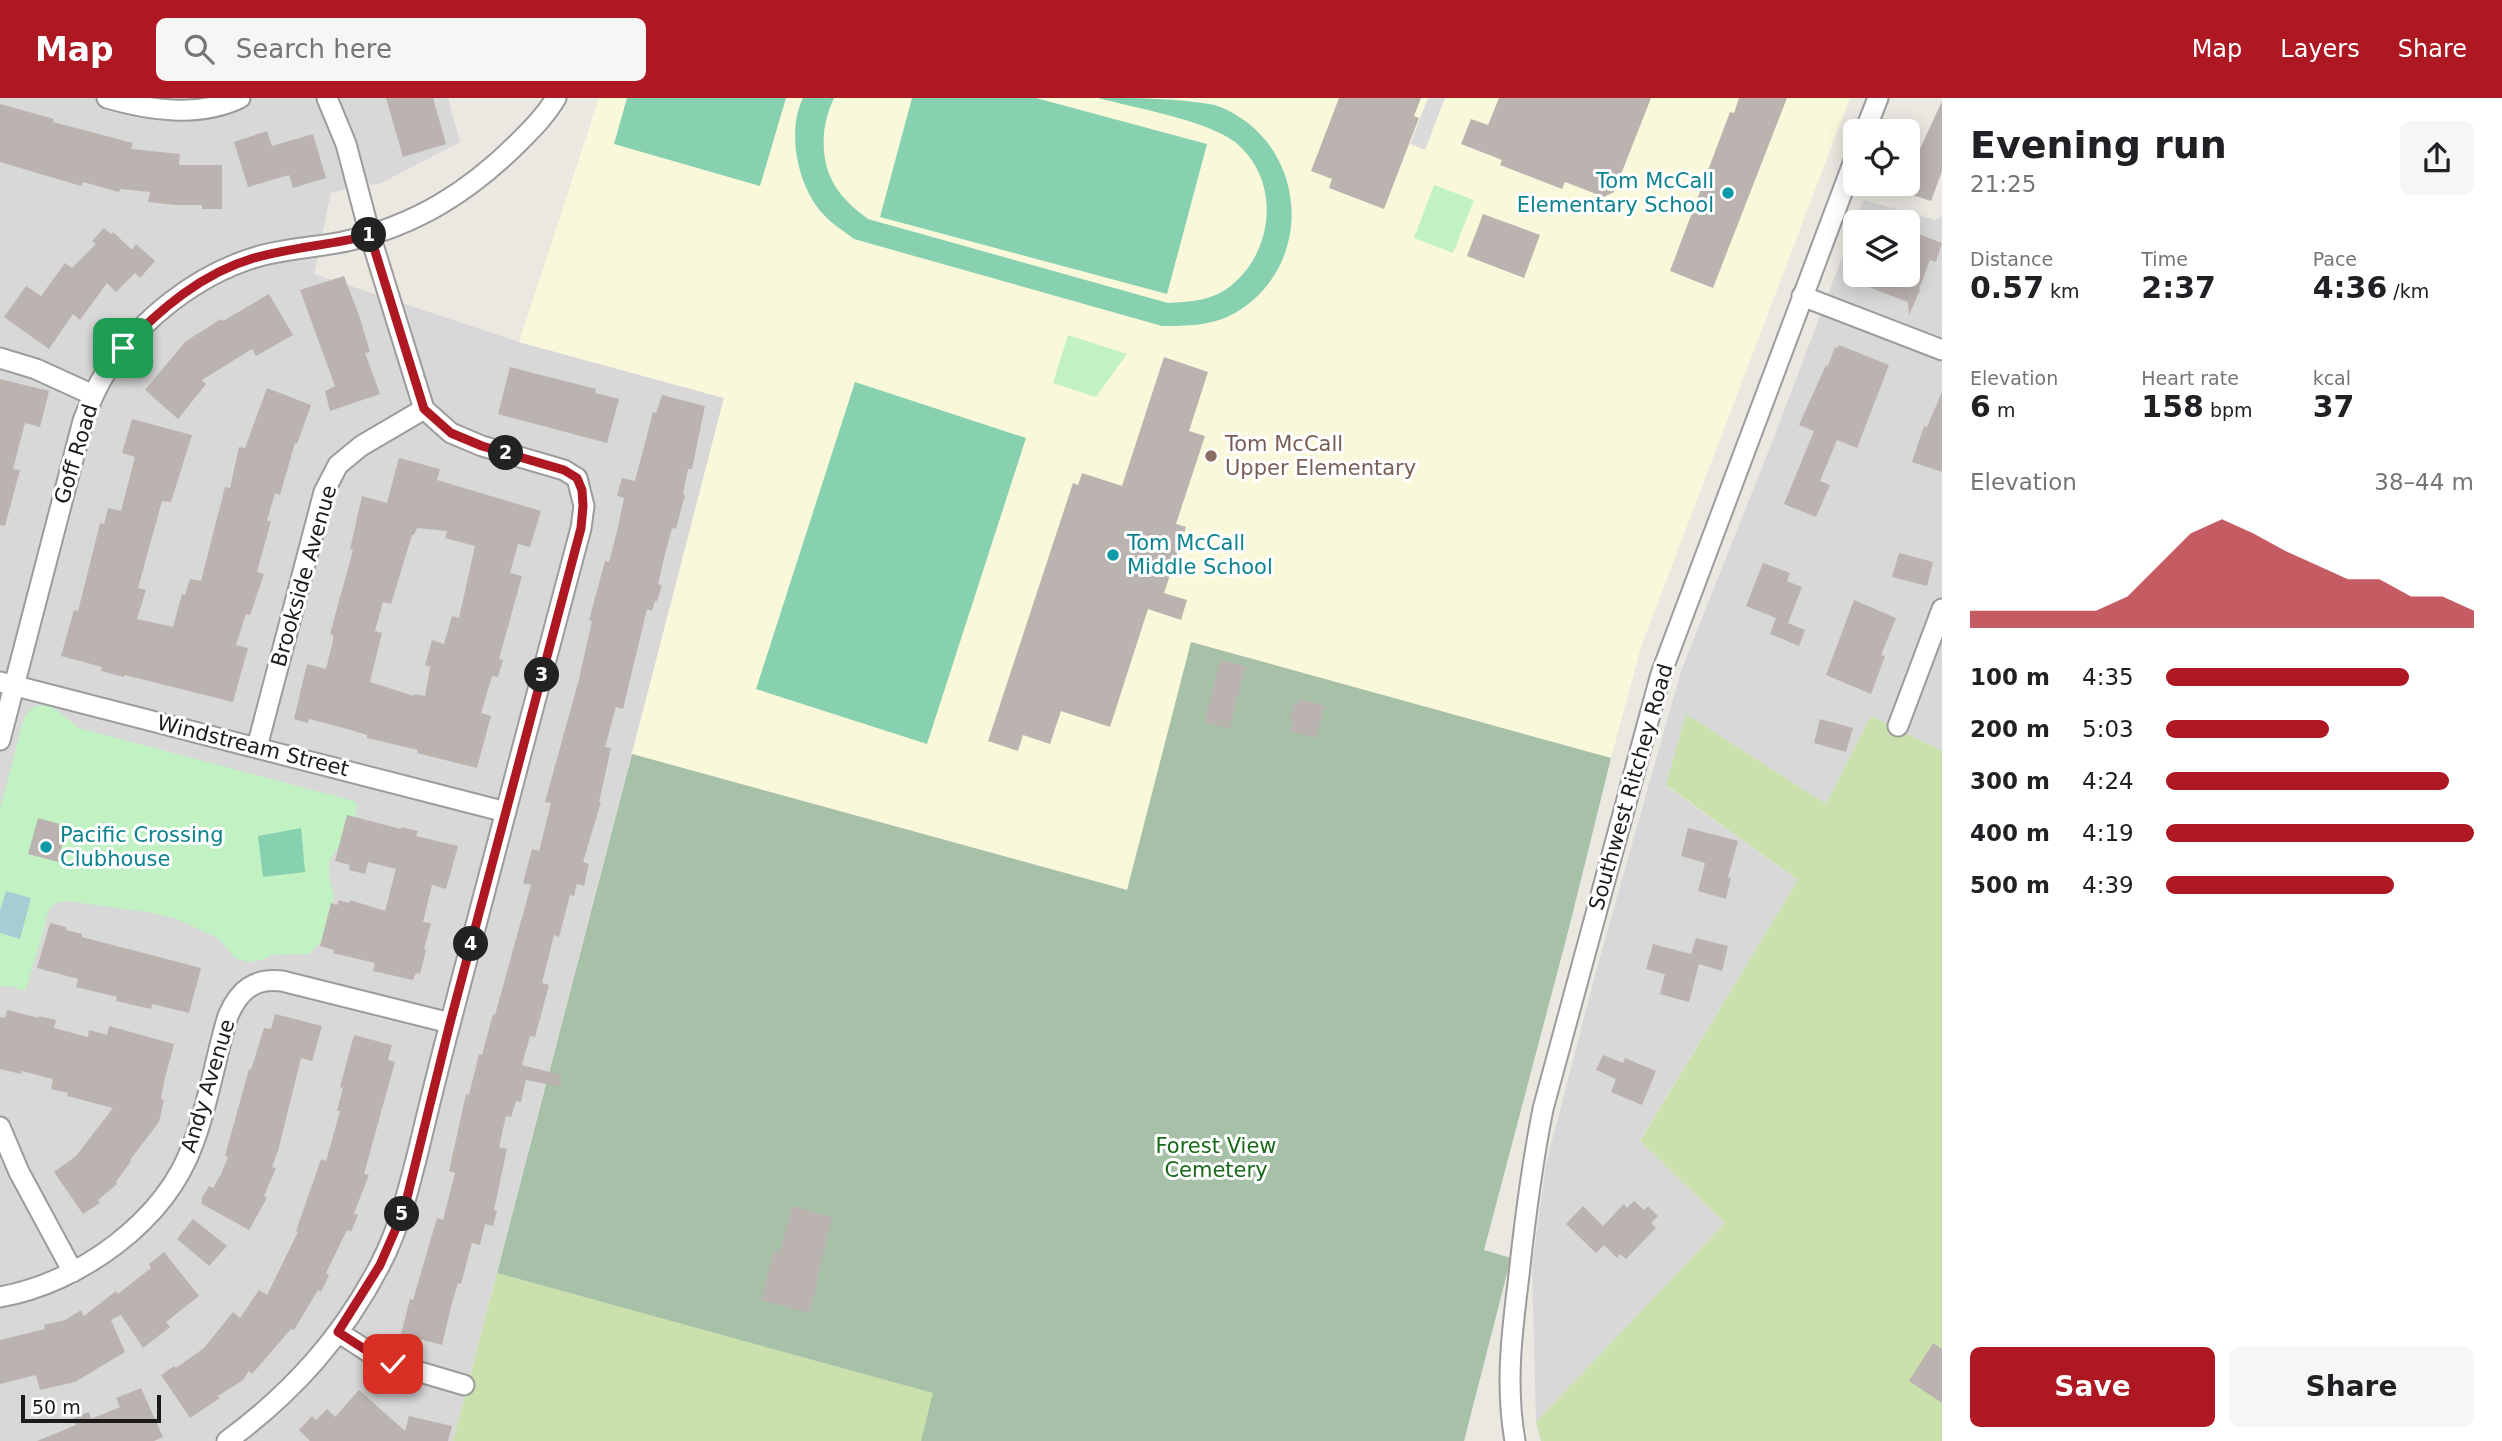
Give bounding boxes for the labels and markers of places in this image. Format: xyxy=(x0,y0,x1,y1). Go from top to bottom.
place label: Tom McCall Elementary School xyxy=(1517,169,1714,217)
marker: Tom McCall Elementary School xyxy=(1720,185,1736,201)
pin: 1 xyxy=(352,218,386,252)
pin xyxy=(93,318,153,378)
place label: Tom McCall Upper Elementary xyxy=(1224,432,1416,480)
pin: 2 xyxy=(489,436,524,470)
marker: Tom McCall Upper Elementary xyxy=(1203,448,1219,464)
place label: Tom McCall Middle School xyxy=(1126,531,1273,579)
marker: Tom McCall Middle School xyxy=(1105,547,1121,563)
pin: 3 xyxy=(524,658,560,692)
place label: Pacific Crossing Clubhouse xyxy=(60,823,223,871)
marker: Pacific Crossing Clubhouse xyxy=(38,839,54,855)
pin: 4 xyxy=(454,926,489,962)
pin: 5 xyxy=(384,1196,420,1232)
pin xyxy=(363,1334,423,1394)

